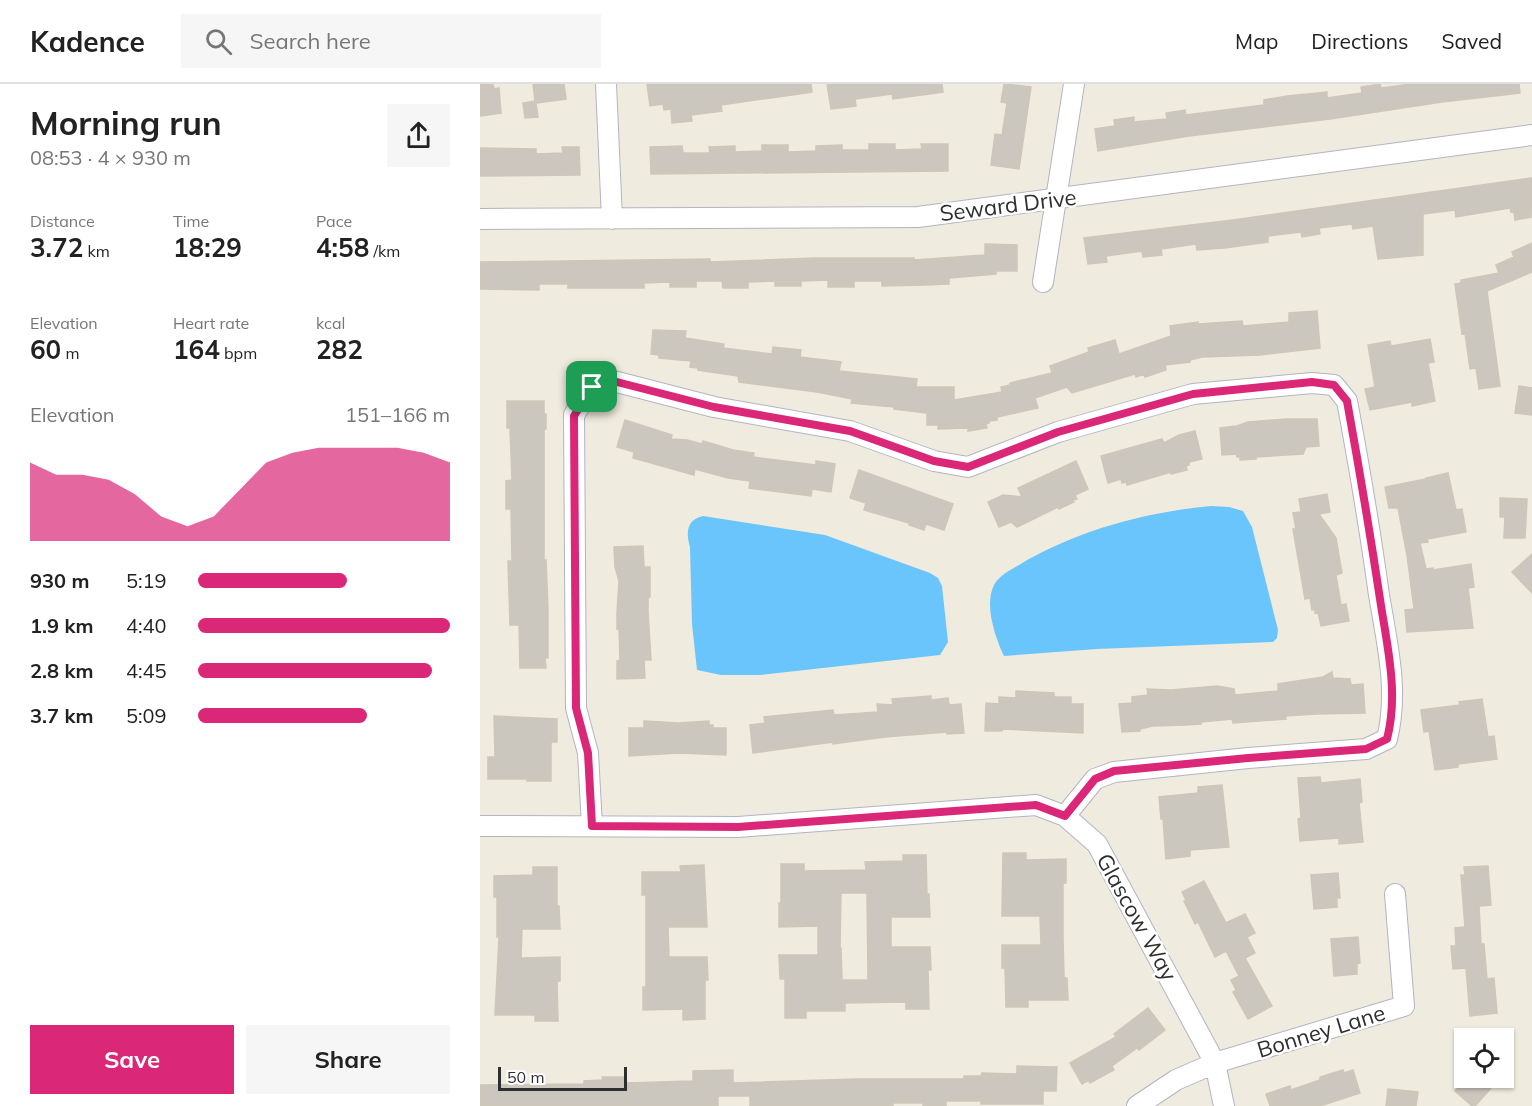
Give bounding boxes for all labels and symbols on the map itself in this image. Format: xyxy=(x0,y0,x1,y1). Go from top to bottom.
street label: Seward Drive xyxy=(938,183,1078,227)
pin xyxy=(566,361,617,412)
street label: Glascow Way xyxy=(1090,848,1184,986)
street label: Bonney Lane xyxy=(1253,998,1389,1064)
scale bar xyxy=(498,1064,627,1092)

